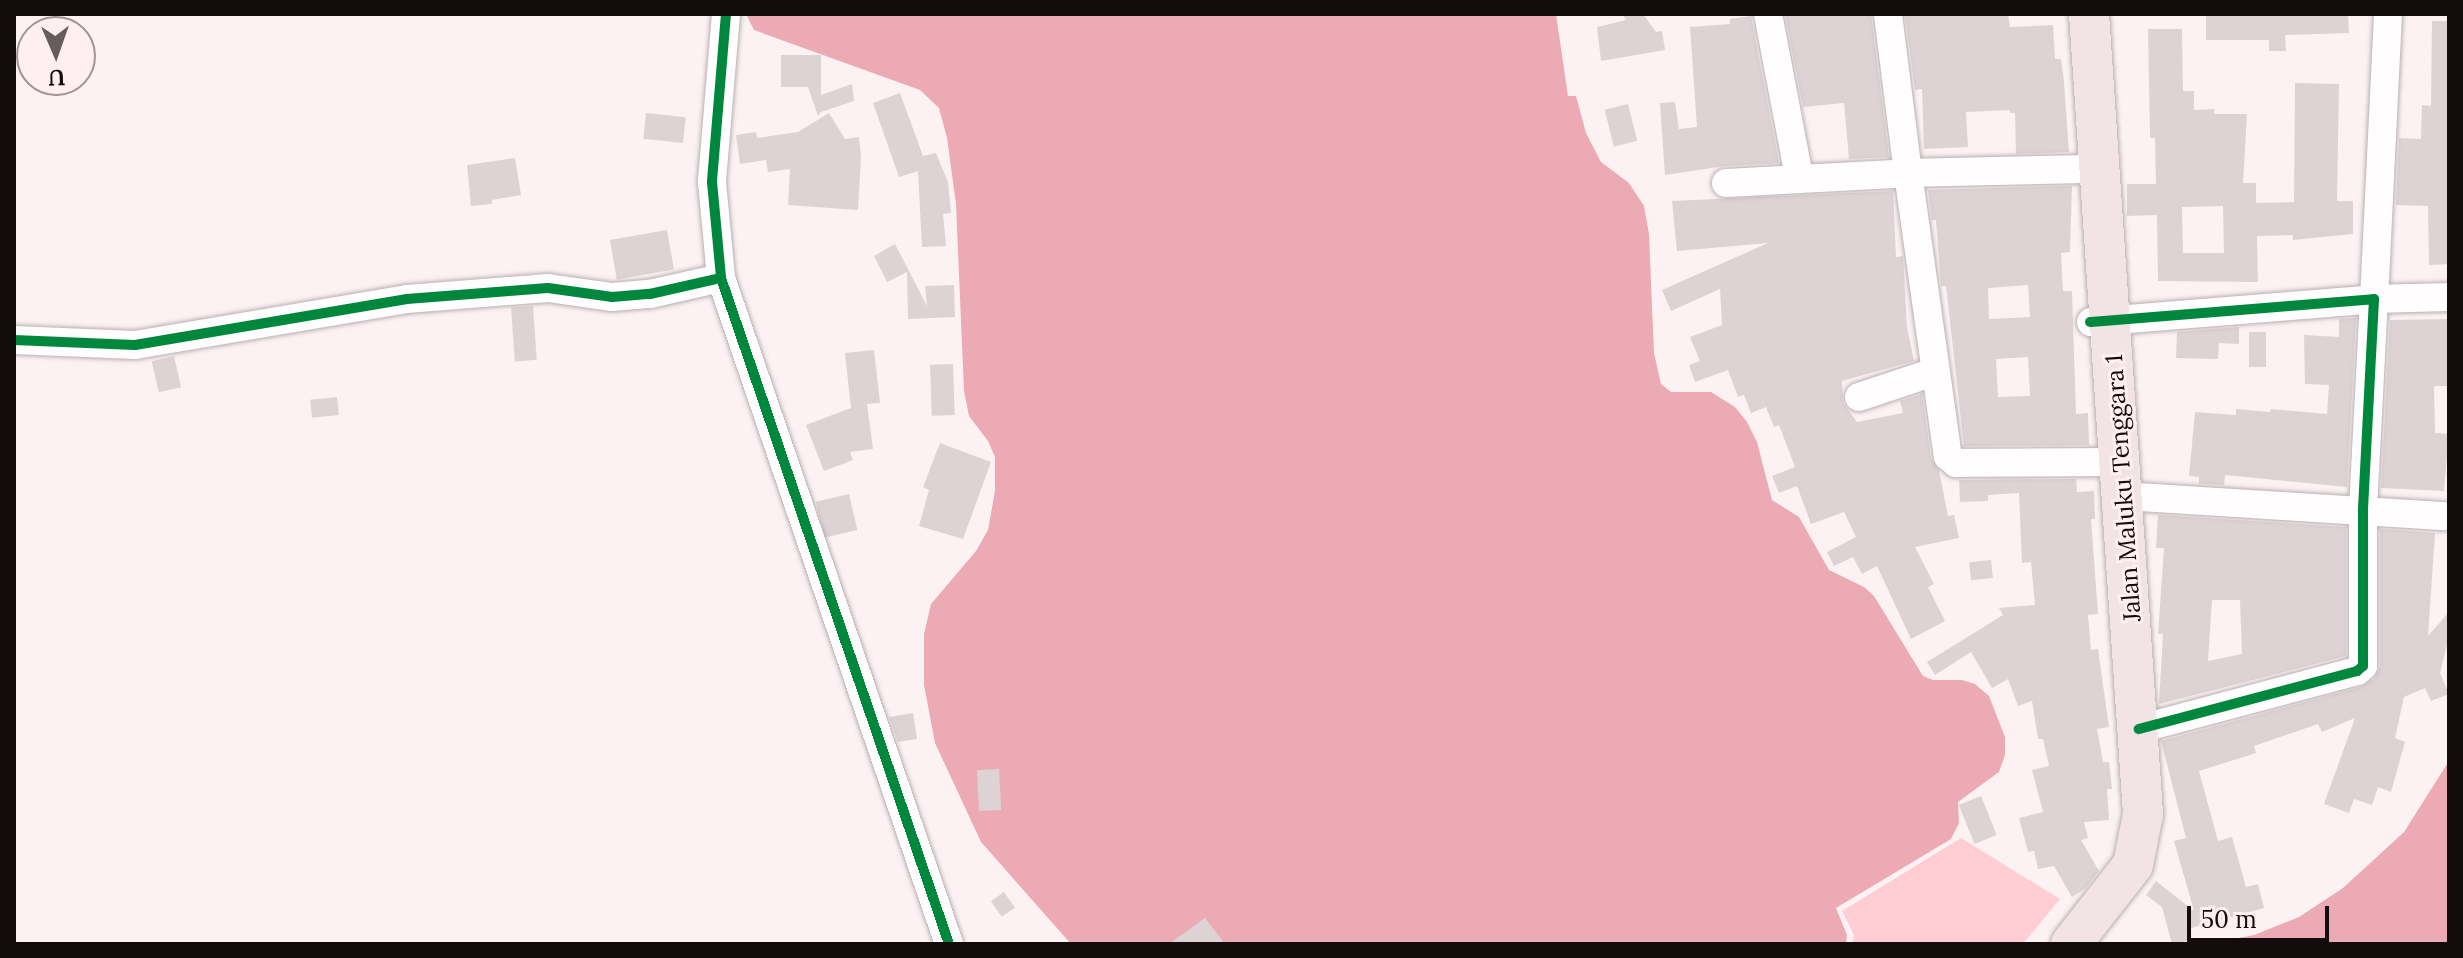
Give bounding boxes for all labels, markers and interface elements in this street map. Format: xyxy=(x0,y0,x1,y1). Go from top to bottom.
north arrow xyxy=(16,16,96,96)
text: U xyxy=(48,64,66,92)
street label: Jalan Maluku Tenggara 1 xyxy=(2099,353,2147,623)
scale bar xyxy=(2191,890,2333,940)
text: 50 m xyxy=(2201,904,2257,935)

